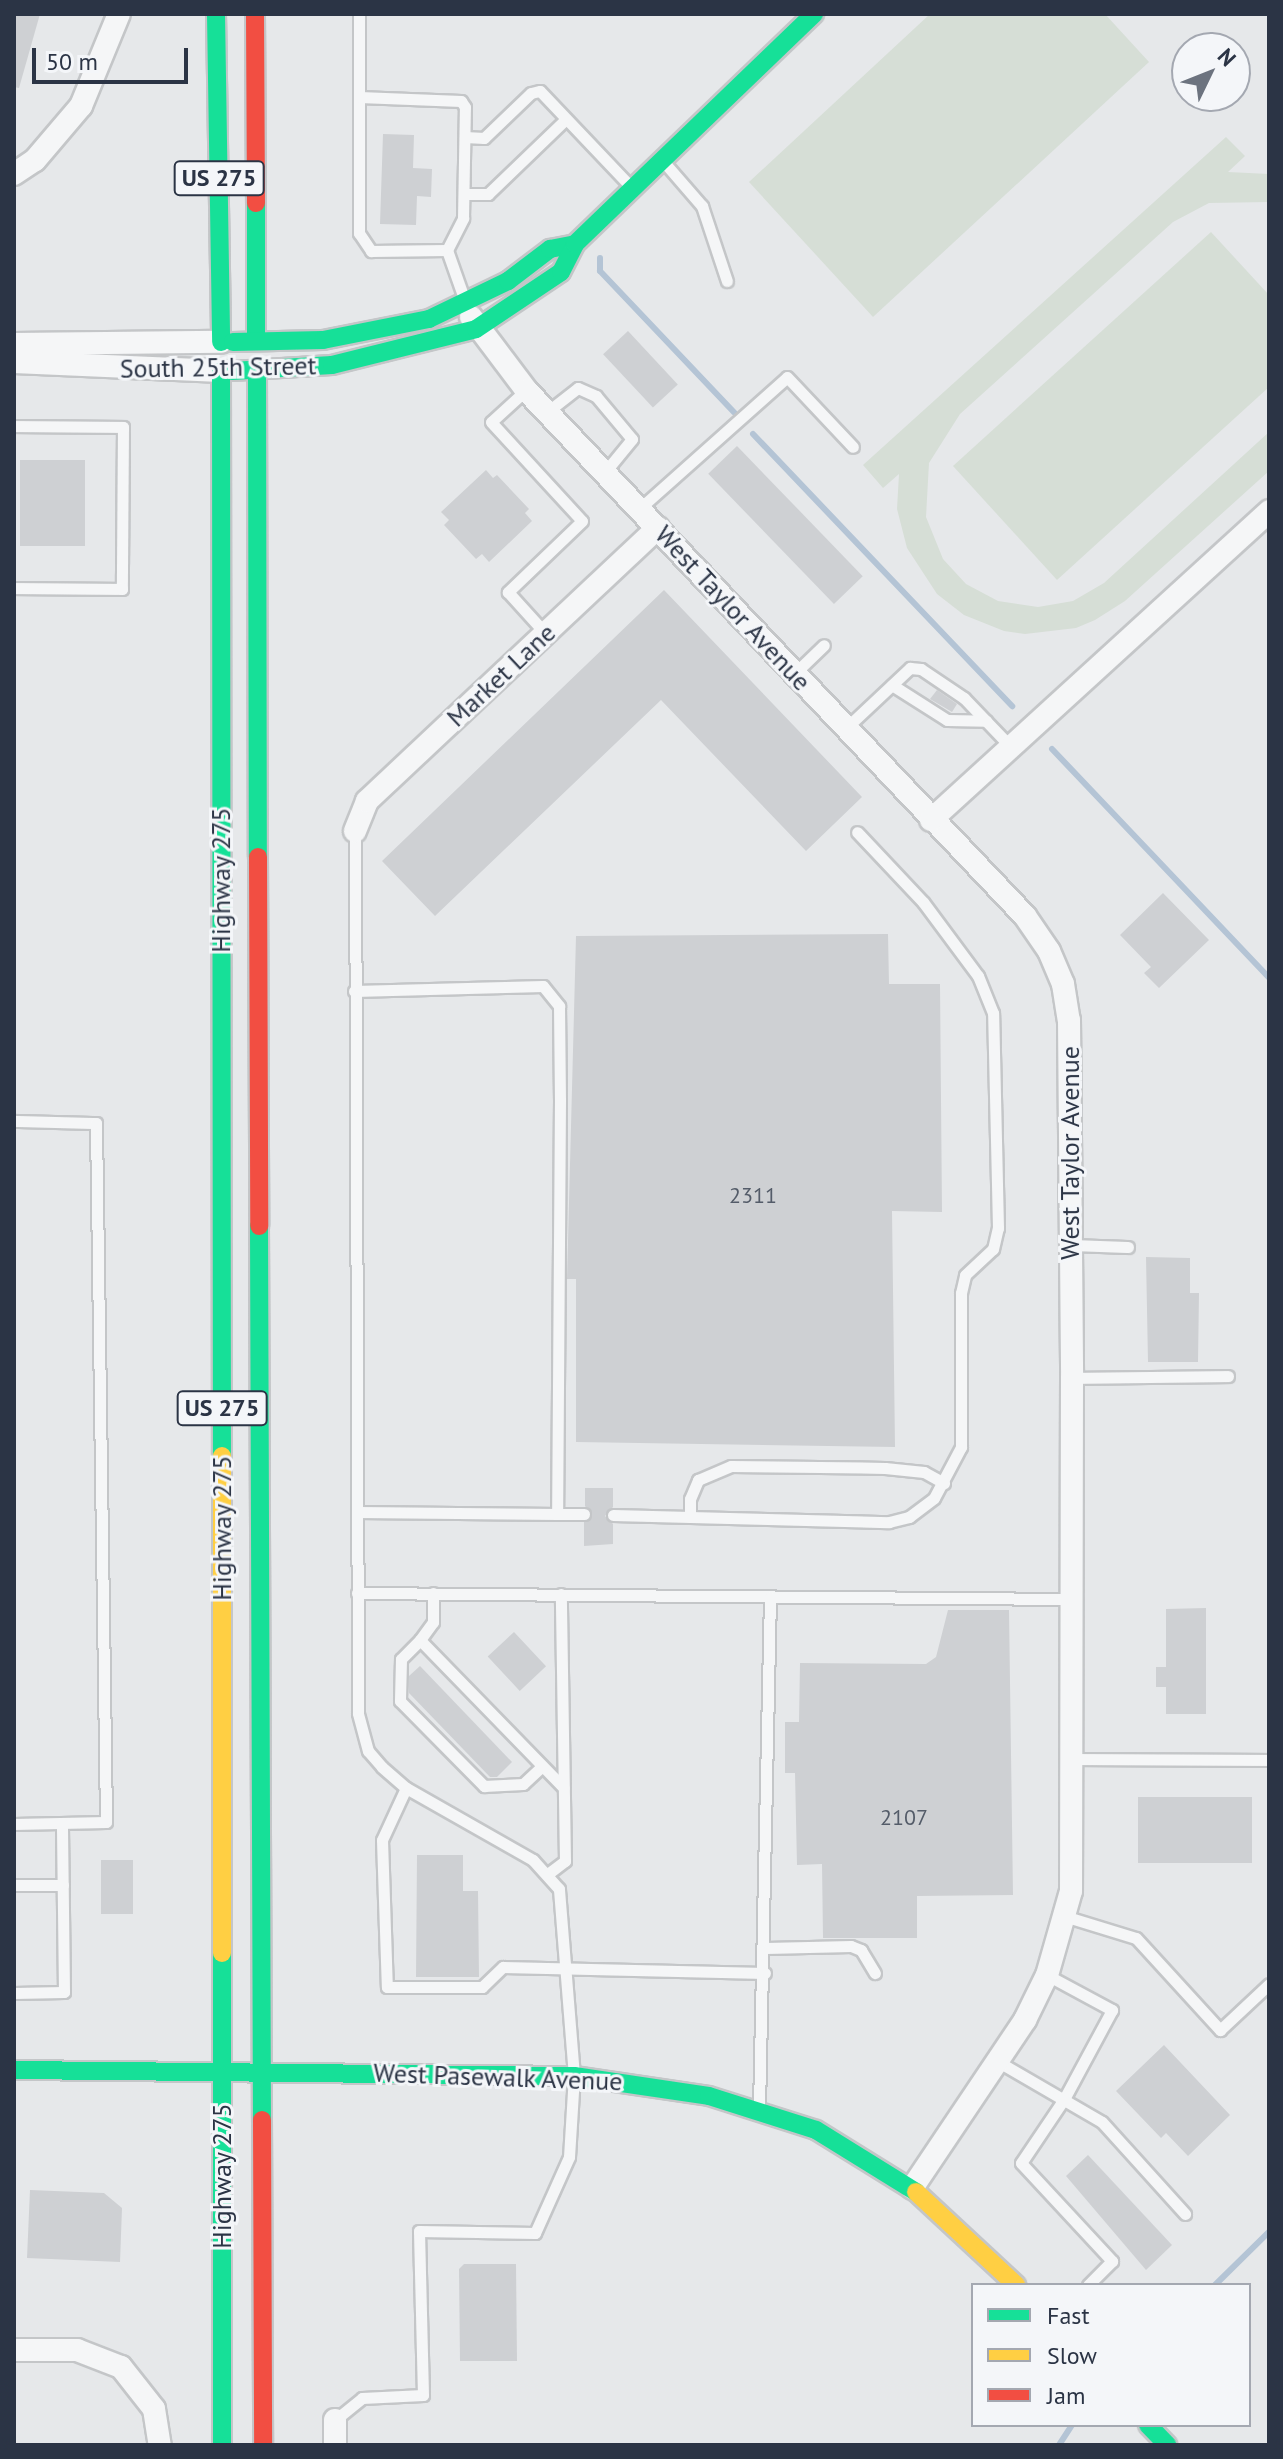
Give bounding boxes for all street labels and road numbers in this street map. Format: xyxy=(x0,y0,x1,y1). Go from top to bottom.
road number: US 275 xyxy=(173,158,265,198)
street label: South 25th Street xyxy=(120,350,316,384)
street label: West Taylor Avenue xyxy=(648,519,818,697)
street label: Market Lane xyxy=(440,617,562,733)
street label: Highway 275 xyxy=(205,807,237,953)
street label: West Taylor Avenue xyxy=(1054,1045,1086,1261)
road number: US 275 xyxy=(176,1388,268,1428)
street label: Highway 275 xyxy=(206,1455,238,1601)
street label: West Pasewalk Avenue xyxy=(372,2057,624,2097)
street label: Highway 275 xyxy=(206,2103,238,2249)

